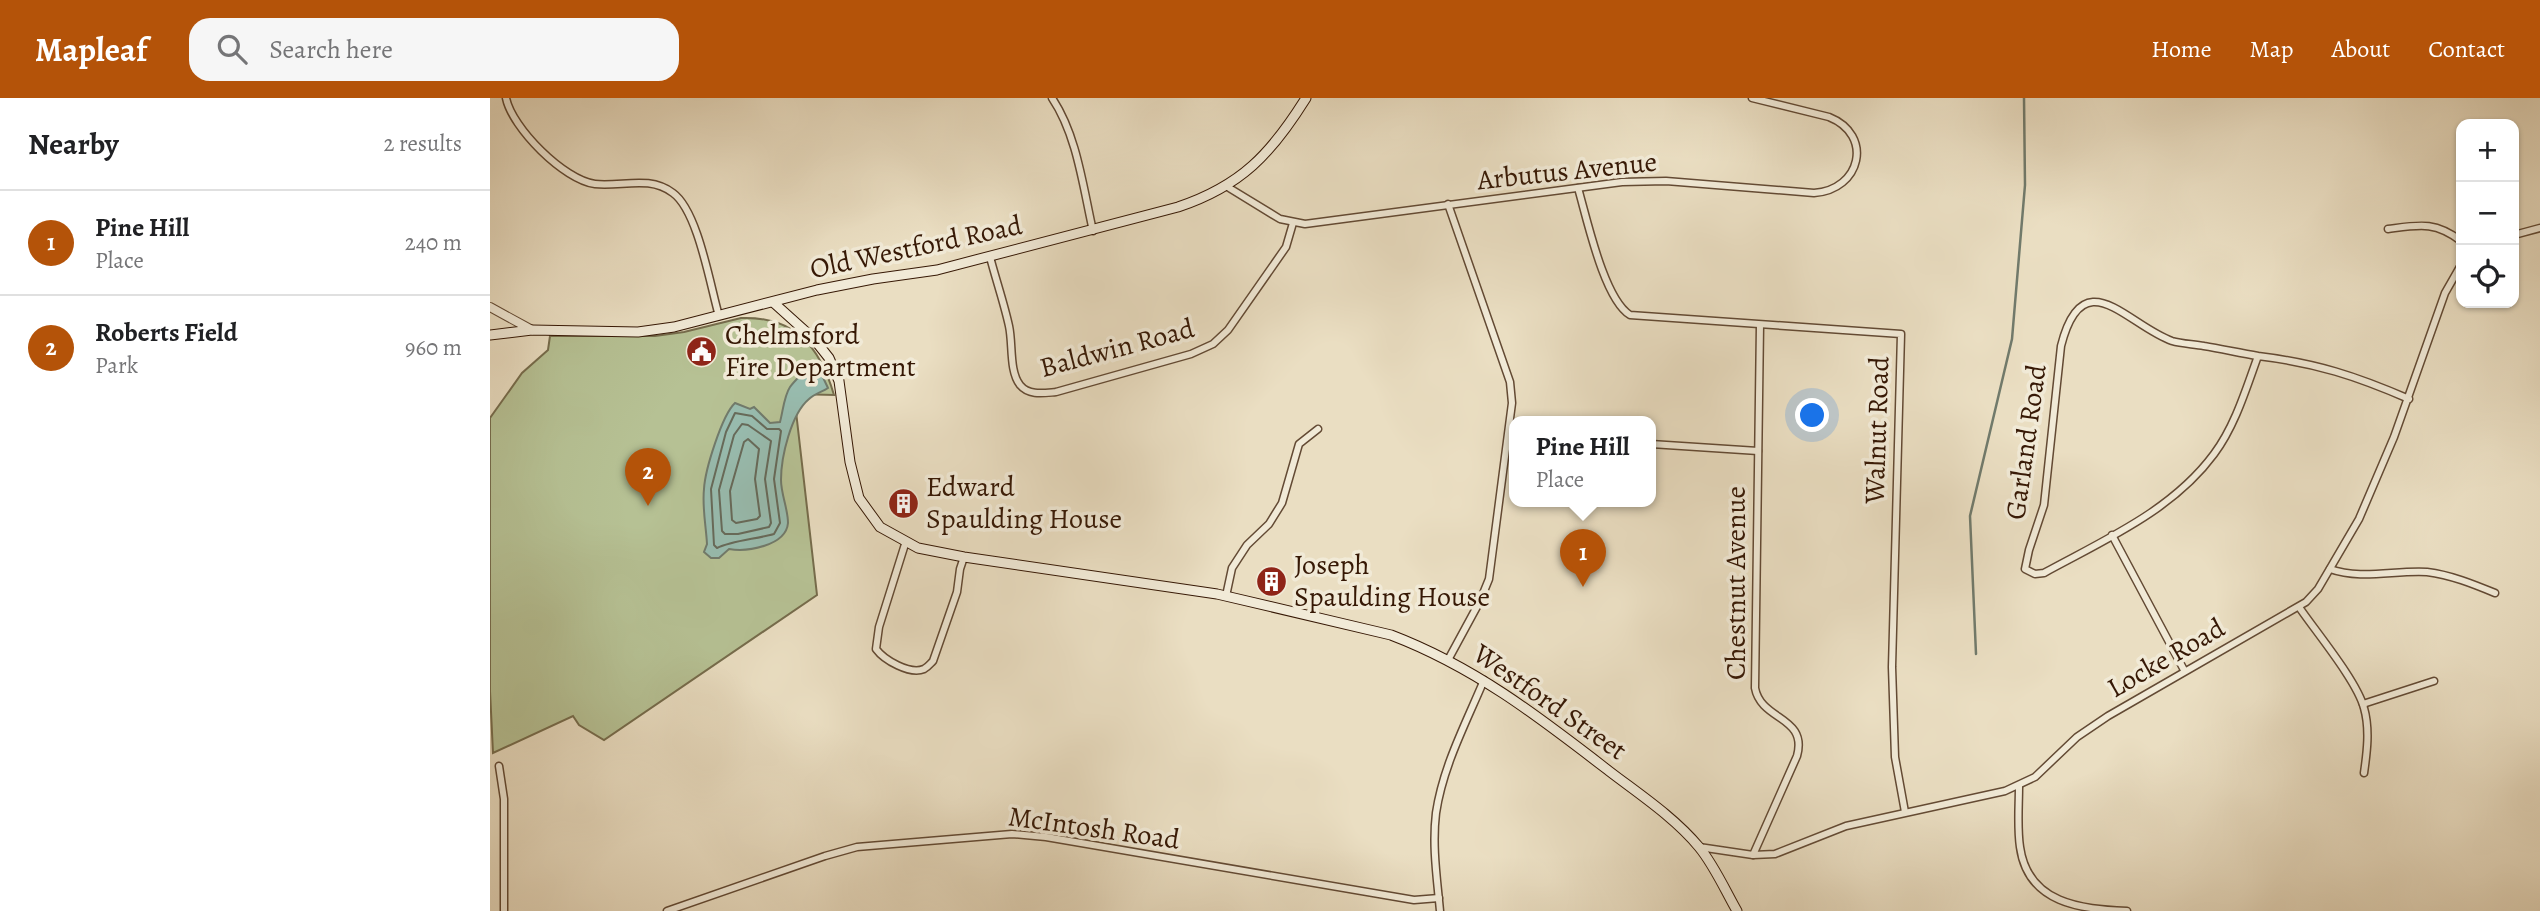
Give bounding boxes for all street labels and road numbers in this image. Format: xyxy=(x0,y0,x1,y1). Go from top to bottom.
street label: Arbutus Avenue xyxy=(1474,143,1659,199)
street label: Old Westford Road xyxy=(806,206,1026,288)
street label: Baldwin Road xyxy=(1036,309,1199,387)
street label: Walnut Road xyxy=(1855,355,1899,505)
street label: Garland Road xyxy=(1996,361,2056,522)
street label: Chestnut Avenue xyxy=(1717,486,1755,680)
street label: Locke Road xyxy=(2100,609,2233,707)
street label: Westford Street xyxy=(1465,634,1634,769)
street label: McIntosh Road xyxy=(1006,797,1183,859)

